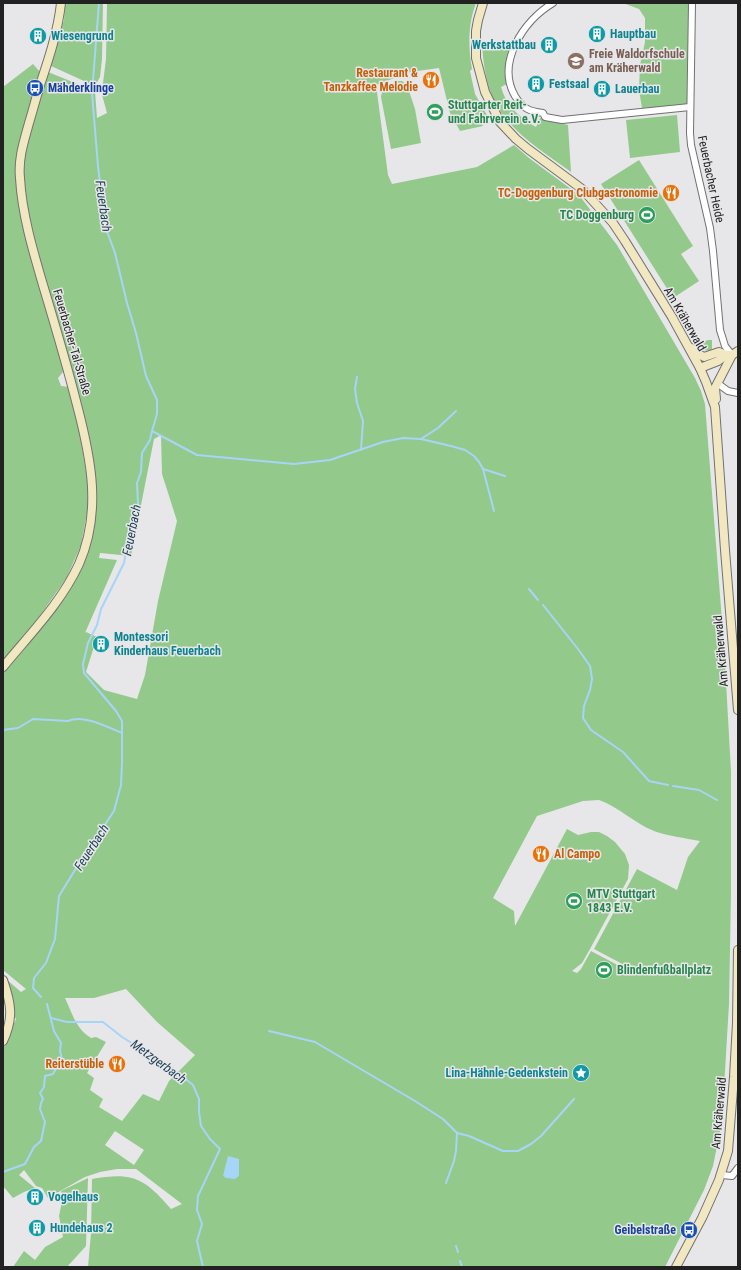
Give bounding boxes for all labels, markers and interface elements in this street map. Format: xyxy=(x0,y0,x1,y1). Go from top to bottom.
building icon: Hauptbau xyxy=(587,24,607,44)
building icon: Wiesengrund xyxy=(28,26,48,46)
place label: Hauptbau xyxy=(610,27,656,41)
place label: Wiesengrund xyxy=(51,29,114,43)
building icon: Werkstattbau xyxy=(539,35,559,55)
place label: Werkstattbau xyxy=(472,38,536,52)
place label: Freie Waldorfschule am Kräherwald xyxy=(589,47,685,75)
school or university icon: Freie Waldorfschule am Kräherwald xyxy=(566,51,586,71)
place label: Restaurant & Tanzkaffee Melodie xyxy=(324,66,418,94)
restaurant icon: Restaurant & Tanzkaffee Melodie xyxy=(421,70,441,90)
building icon: Festsaal xyxy=(526,74,546,94)
place label: Festsaal xyxy=(549,77,589,91)
bus stop icon: Mähderklinge xyxy=(25,78,45,98)
building icon: Lauerbau xyxy=(592,79,612,99)
place label: Mähderklinge xyxy=(48,81,114,95)
place label: Lauerbau xyxy=(615,82,660,96)
place label: Stuttgarter Reit- und Fahrverein e.V. xyxy=(448,98,540,126)
sports icon: Stuttgarter Reit- und Fahrverein e.V. xyxy=(425,102,445,122)
street label: Feuerbacher Heide xyxy=(695,134,727,224)
water label: Feuerbach xyxy=(92,179,115,233)
restaurant icon: TC-Doggenburg Clubgastronomie xyxy=(661,183,681,203)
place label: TC-Doggenburg Clubgastronomie xyxy=(498,186,658,200)
sports icon: TC Doggenburg xyxy=(637,205,657,225)
place label: TC Doggenburg xyxy=(560,208,634,222)
street label: Am Kräherwald xyxy=(661,284,709,354)
street label: Feuerbacher-Tal-Straße xyxy=(50,287,94,397)
water label: Feuerbach xyxy=(119,503,144,557)
street label: Am Kräherwald xyxy=(711,615,731,687)
place label: Montessori Kinderhaus Feuerbach xyxy=(114,630,221,658)
building icon: Montessori Kinderhaus Feuerbach xyxy=(91,634,111,654)
water label: Feuerbach xyxy=(71,821,112,873)
restaurant icon: Al Campo xyxy=(531,844,551,864)
place label: Al Campo xyxy=(554,847,600,861)
place label: MTV Stuttgart 1843 E.V. xyxy=(587,887,656,915)
sports icon: MTV Stuttgart 1843 E.V. xyxy=(564,891,584,911)
sports icon: Blindenfußballplatz xyxy=(594,960,614,980)
place label: Blindenfußballplatz xyxy=(617,963,711,977)
water label: Metzgerbach xyxy=(128,1036,189,1087)
restaurant icon: Reiterstüble xyxy=(107,1054,127,1074)
place label: Reiterstüble xyxy=(45,1057,104,1071)
place icon: Lina-Hähnle-Gedenkstein xyxy=(571,1063,591,1083)
place label: Lina-Hähnle-Gedenkstein xyxy=(446,1066,568,1080)
street label: Am Kräherwald xyxy=(709,1077,729,1149)
building icon: Vogelhaus xyxy=(25,1187,45,1207)
place label: Vogelhaus xyxy=(48,1190,99,1204)
building icon: Hundehaus 2 xyxy=(27,1218,47,1238)
bus stop icon: Geibelstraße xyxy=(679,1220,699,1240)
place label: Hundehaus 2 xyxy=(50,1221,113,1235)
place label: Geibelstraße xyxy=(614,1223,676,1237)

